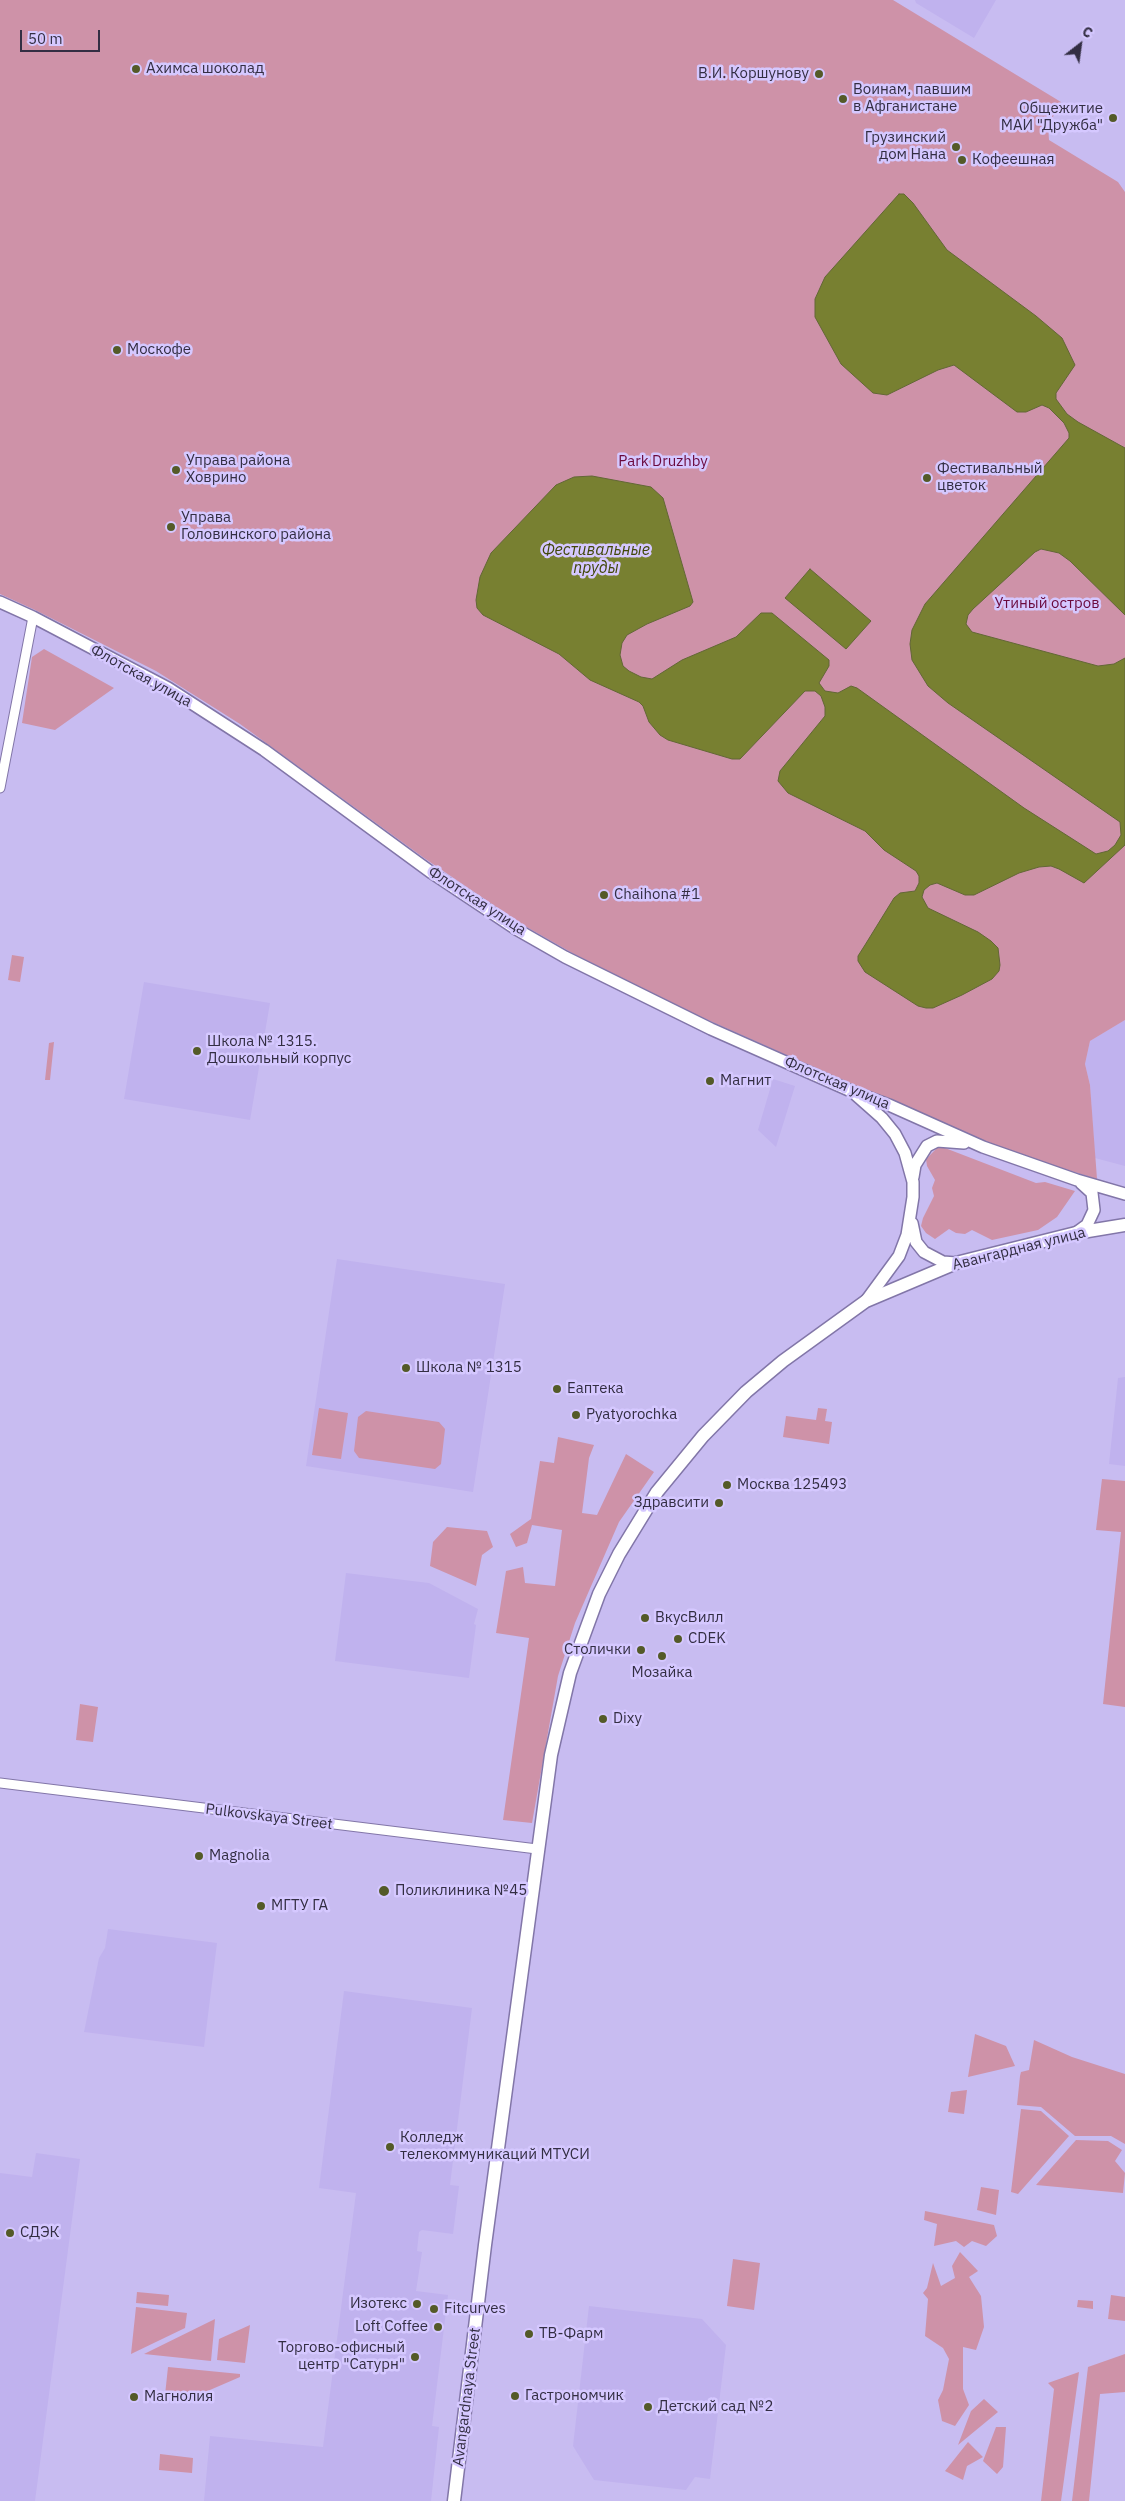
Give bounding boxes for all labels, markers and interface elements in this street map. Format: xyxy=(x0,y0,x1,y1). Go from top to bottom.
scale bar xyxy=(22,20,102,52)
north arrow xyxy=(1055,20,1105,70)
text: С xyxy=(1079,22,1096,42)
text: 50 m xyxy=(28,29,63,48)
place label: Ахимса шоколад xyxy=(146,60,264,78)
marker: Ахимса шоколад xyxy=(130,63,142,75)
place label: В.И. Коршунову xyxy=(698,65,809,83)
marker: В.И. Коршунову xyxy=(813,68,825,80)
place label: Воинам, павшим в Афганистане xyxy=(853,81,971,116)
marker: Воинам, павшим в Афганистане xyxy=(837,93,849,105)
place label: Общежитие МАИ "Дружба" xyxy=(1001,100,1103,135)
marker: Общежитие МАИ "Дружба" xyxy=(1107,112,1119,124)
place label: Грузинский дом Нана xyxy=(865,129,946,164)
marker: Грузинский дом Нана xyxy=(950,141,962,153)
place label: Кофеешная xyxy=(972,151,1055,169)
marker: Кофеешная xyxy=(956,154,968,166)
place label: Москофе xyxy=(127,341,191,359)
marker: Москофе xyxy=(111,344,123,356)
place label: Управа района Ховрино xyxy=(186,452,290,487)
park label: Park Druzhby xyxy=(618,453,708,471)
place label: Фестивальный цветок xyxy=(937,460,1043,495)
marker: Управа района Ховрино xyxy=(170,464,182,476)
marker: Фестивальный цветок xyxy=(921,472,933,484)
place label: Управа Головинского района xyxy=(181,509,331,544)
marker: Управа Головинского района xyxy=(165,521,177,533)
water label: Фестивальные пруды xyxy=(542,540,650,578)
park label: Утиный остров xyxy=(994,595,1100,613)
street label: Флотская улица xyxy=(87,641,195,711)
street label: Флотская улица xyxy=(425,863,529,939)
place label: Chaihona #1 xyxy=(614,886,700,904)
marker: Chaihona #1 xyxy=(598,889,610,901)
place label: Школа № 1315. Дошкольный корпус xyxy=(207,1033,351,1068)
marker: Школа № 1315. Дошкольный корпус xyxy=(191,1045,203,1057)
street label: Флотская улица xyxy=(782,1053,892,1113)
place label: Магнит xyxy=(720,1072,771,1090)
marker: Магнит xyxy=(704,1075,716,1087)
street label: Авангардная улица xyxy=(951,1224,1087,1274)
place label: Школа № 1315 xyxy=(416,1359,522,1377)
marker: Школа № 1315 xyxy=(400,1362,412,1374)
place label: Еаптека xyxy=(567,1380,624,1398)
marker: Еаптека xyxy=(551,1383,563,1395)
place label: Pyatyorochka xyxy=(586,1406,677,1424)
marker: Pyatyorochka xyxy=(570,1409,582,1421)
place label: Москва 125493 xyxy=(737,1476,847,1494)
marker: Москва 125493 xyxy=(721,1479,733,1491)
place label: Здравсити xyxy=(634,1494,709,1512)
marker: Здравсити xyxy=(713,1497,725,1509)
place label: ВкусВилл xyxy=(655,1609,723,1627)
marker: ВкусВилл xyxy=(639,1612,651,1624)
place label: CDEK xyxy=(688,1630,726,1648)
marker: CDEK xyxy=(672,1633,684,1645)
place label: Столички xyxy=(564,1641,631,1659)
marker: Столички xyxy=(635,1644,647,1656)
marker: Мозайка xyxy=(656,1650,668,1662)
place label: Мозайка xyxy=(632,1664,692,1682)
place label: Dixy xyxy=(613,1710,642,1728)
marker: Dixy xyxy=(597,1713,609,1725)
street label: Pulkovskaya Street xyxy=(204,1800,334,1834)
place label: Magnolia xyxy=(209,1847,270,1865)
marker: Magnolia xyxy=(193,1850,205,1862)
place label: Поликлиника №45 xyxy=(395,1882,527,1900)
marker: Поликлиника №45 xyxy=(377,1884,391,1898)
place label: МГТУ ГА xyxy=(271,1897,328,1915)
marker: МГТУ ГА xyxy=(255,1900,267,1912)
place label: Колледж телекоммуникаций МТУСИ xyxy=(400,2129,590,2164)
marker: Колледж телекоммуникаций МТУСИ xyxy=(384,2141,396,2153)
place label: СДЭК xyxy=(20,2224,60,2242)
marker: СДЭК xyxy=(4,2227,16,2239)
place label: Изотекс xyxy=(350,2295,407,2313)
marker: Изотекс xyxy=(411,2298,423,2310)
place label: Fitcurves xyxy=(444,2300,506,2318)
marker: Fitcurves xyxy=(428,2303,440,2315)
place label: Loft Coffee xyxy=(355,2318,428,2336)
marker: Loft Coffee xyxy=(432,2321,444,2333)
place label: ТВ-Фарм xyxy=(539,2325,603,2343)
street label: Avangardnaya Street xyxy=(450,2327,484,2467)
marker: ТВ-Фарм xyxy=(523,2328,535,2340)
place label: Торгово-офисный центр "Сатурн" xyxy=(278,2339,405,2374)
marker: Торгово-офисный центр "Сатурн" xyxy=(409,2351,421,2363)
place label: Гастрономчик xyxy=(525,2387,624,2405)
place label: Магнолия xyxy=(144,2388,213,2406)
marker: Гастрономчик xyxy=(509,2390,521,2402)
marker: Магнолия xyxy=(128,2391,140,2403)
place label: Детский сад №2 xyxy=(658,2398,774,2416)
marker: Детский сад №2 xyxy=(642,2401,654,2413)

